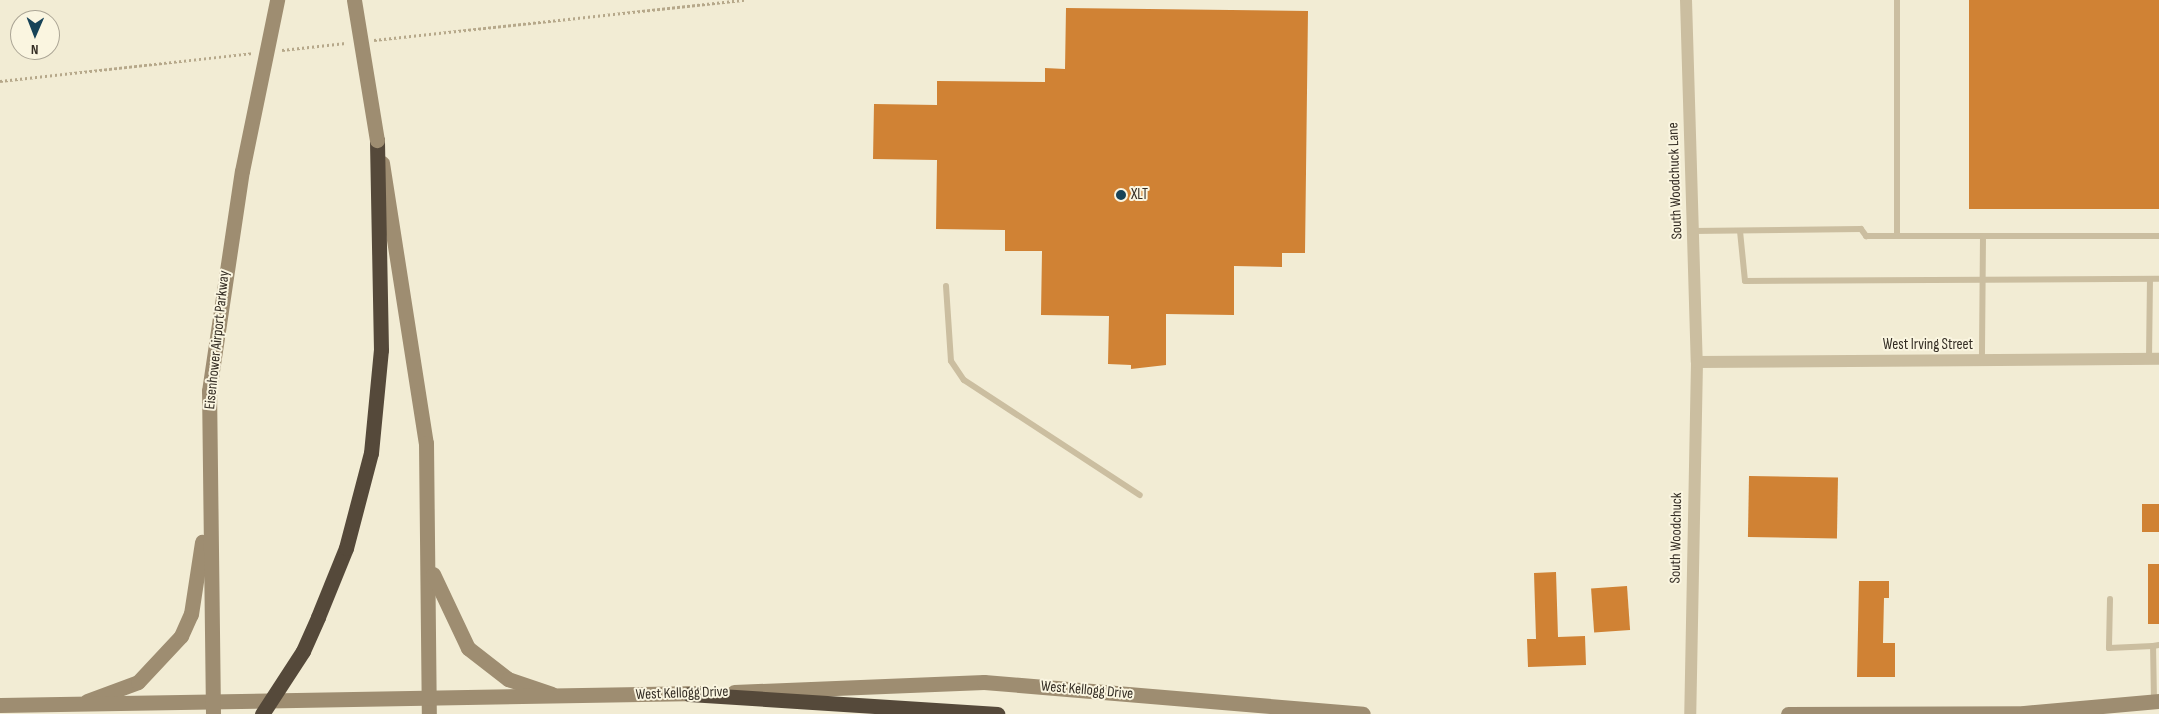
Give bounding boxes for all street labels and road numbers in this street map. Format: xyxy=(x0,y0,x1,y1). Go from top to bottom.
street label: South Woodchuck Lane xyxy=(1664,122,1686,240)
street label: Eisenhower Airport Parkway xyxy=(201,270,233,410)
street label: West Irving Street xyxy=(1883,336,1973,354)
street label: South Woodchuck xyxy=(1666,492,1686,584)
street label: West Kellogg Drive xyxy=(1040,677,1134,703)
street label: West Kellogg Drive xyxy=(635,682,729,704)

